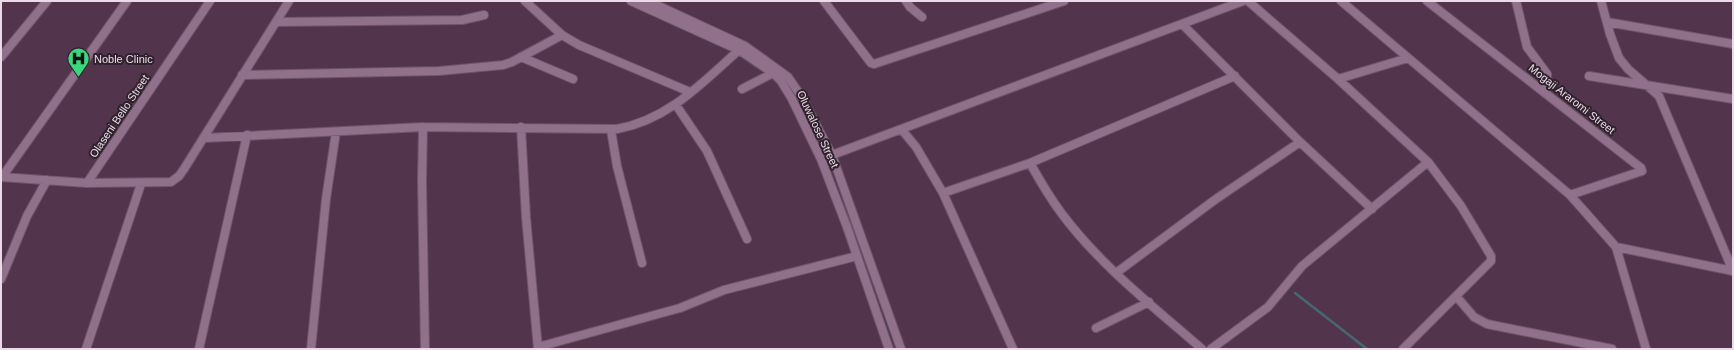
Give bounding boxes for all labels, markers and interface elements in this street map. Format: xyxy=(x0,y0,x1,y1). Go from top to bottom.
hospital icon: Noble Clinic xyxy=(66,46,92,79)
place label: Noble Clinic xyxy=(94,53,153,65)
street label: Mogaji Araromi Street xyxy=(1527,62,1617,136)
street label: Olaseni Bello Street xyxy=(87,72,151,160)
street label: Oluwalose Street xyxy=(795,89,841,169)

